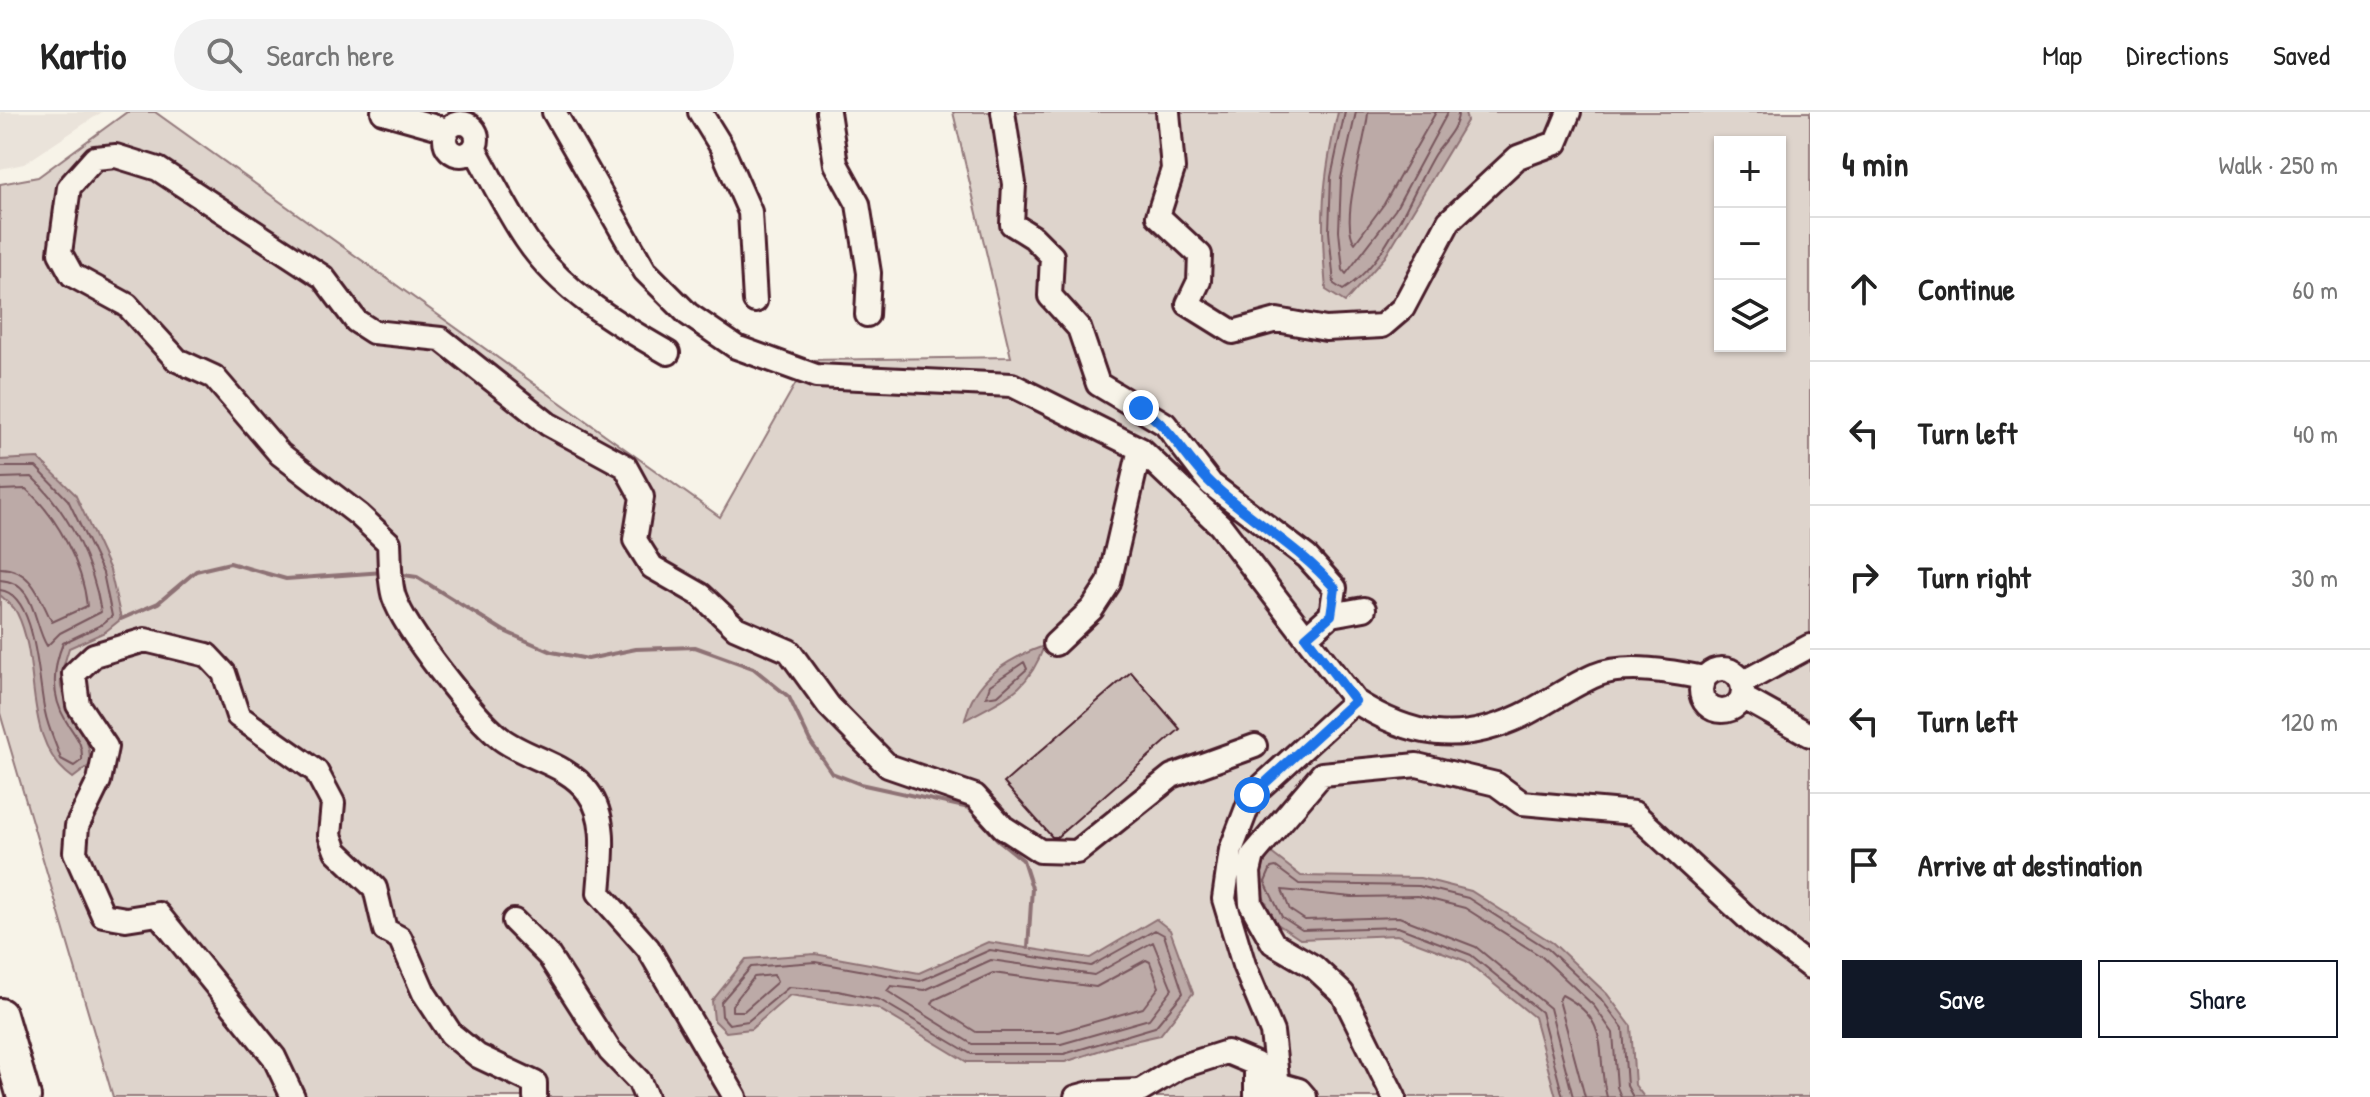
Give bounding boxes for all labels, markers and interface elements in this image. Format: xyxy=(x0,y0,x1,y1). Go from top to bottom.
search box xyxy=(174,19,734,91)
text: Kartio xyxy=(40,29,126,81)
icon: search xyxy=(202,33,246,77)
text: Search here xyxy=(266,35,395,75)
text: Map xyxy=(2042,36,2082,74)
text: Directions xyxy=(2126,36,2229,74)
text: Saved xyxy=(2273,36,2330,74)
map controls xyxy=(1714,136,1786,352)
button: + xyxy=(1714,136,1786,208)
text: 4 min xyxy=(1842,141,1909,187)
text: Walk · 250 m xyxy=(2218,147,2338,182)
button: − xyxy=(1714,208,1786,280)
icon: ahead xyxy=(1842,267,1886,311)
text: Continue xyxy=(1918,269,2015,309)
text: 60 m xyxy=(2292,272,2338,307)
button: layers xyxy=(1714,280,1786,352)
route end xyxy=(1123,390,1159,426)
icon: left xyxy=(1842,411,1886,455)
text: Turn left xyxy=(1918,413,2017,453)
text: 40 m xyxy=(2293,416,2338,451)
icon: right xyxy=(1842,555,1886,599)
text: Turn right xyxy=(1918,557,2031,597)
text: 30 m xyxy=(2291,560,2338,595)
icon: left xyxy=(1842,699,1886,743)
text: Turn left xyxy=(1918,701,2017,741)
text: 120 m xyxy=(2281,704,2338,739)
route start xyxy=(1234,777,1270,813)
icon: arrive xyxy=(1842,843,1886,887)
text: Arrive at destination xyxy=(1918,845,2143,885)
button: Save xyxy=(1842,960,2082,1038)
button: Share xyxy=(2098,960,2338,1038)

